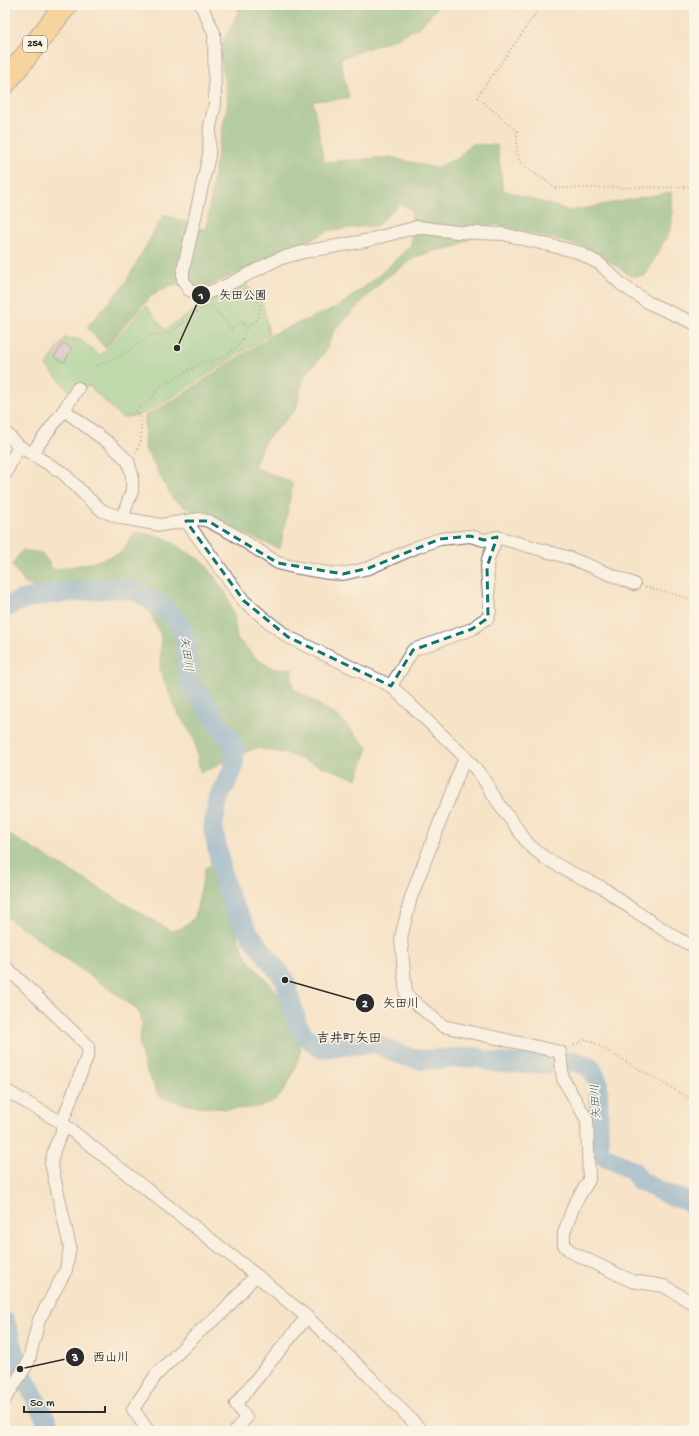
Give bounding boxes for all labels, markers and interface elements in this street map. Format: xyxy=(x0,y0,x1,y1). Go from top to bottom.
road number: 254 xyxy=(23,36,47,52)
callout: 矢田公園 xyxy=(191,283,275,307)
text: 矢田公園 xyxy=(219,289,267,304)
text: 1 xyxy=(198,290,204,304)
water label: 矢田川 xyxy=(176,635,195,673)
callout: 矢田川 xyxy=(355,991,427,1015)
text: 矢田川 xyxy=(383,997,419,1012)
text: 2 xyxy=(362,998,368,1012)
district label: 吉井町矢田 xyxy=(316,1031,382,1047)
water label: 矢田川 xyxy=(588,1084,605,1120)
callout: 西山川 xyxy=(65,1345,137,1369)
text: 西山川 xyxy=(93,1351,129,1366)
text: 3 xyxy=(71,1352,78,1366)
scale bar xyxy=(24,1388,105,1414)
text: 50 m xyxy=(30,1397,55,1411)

